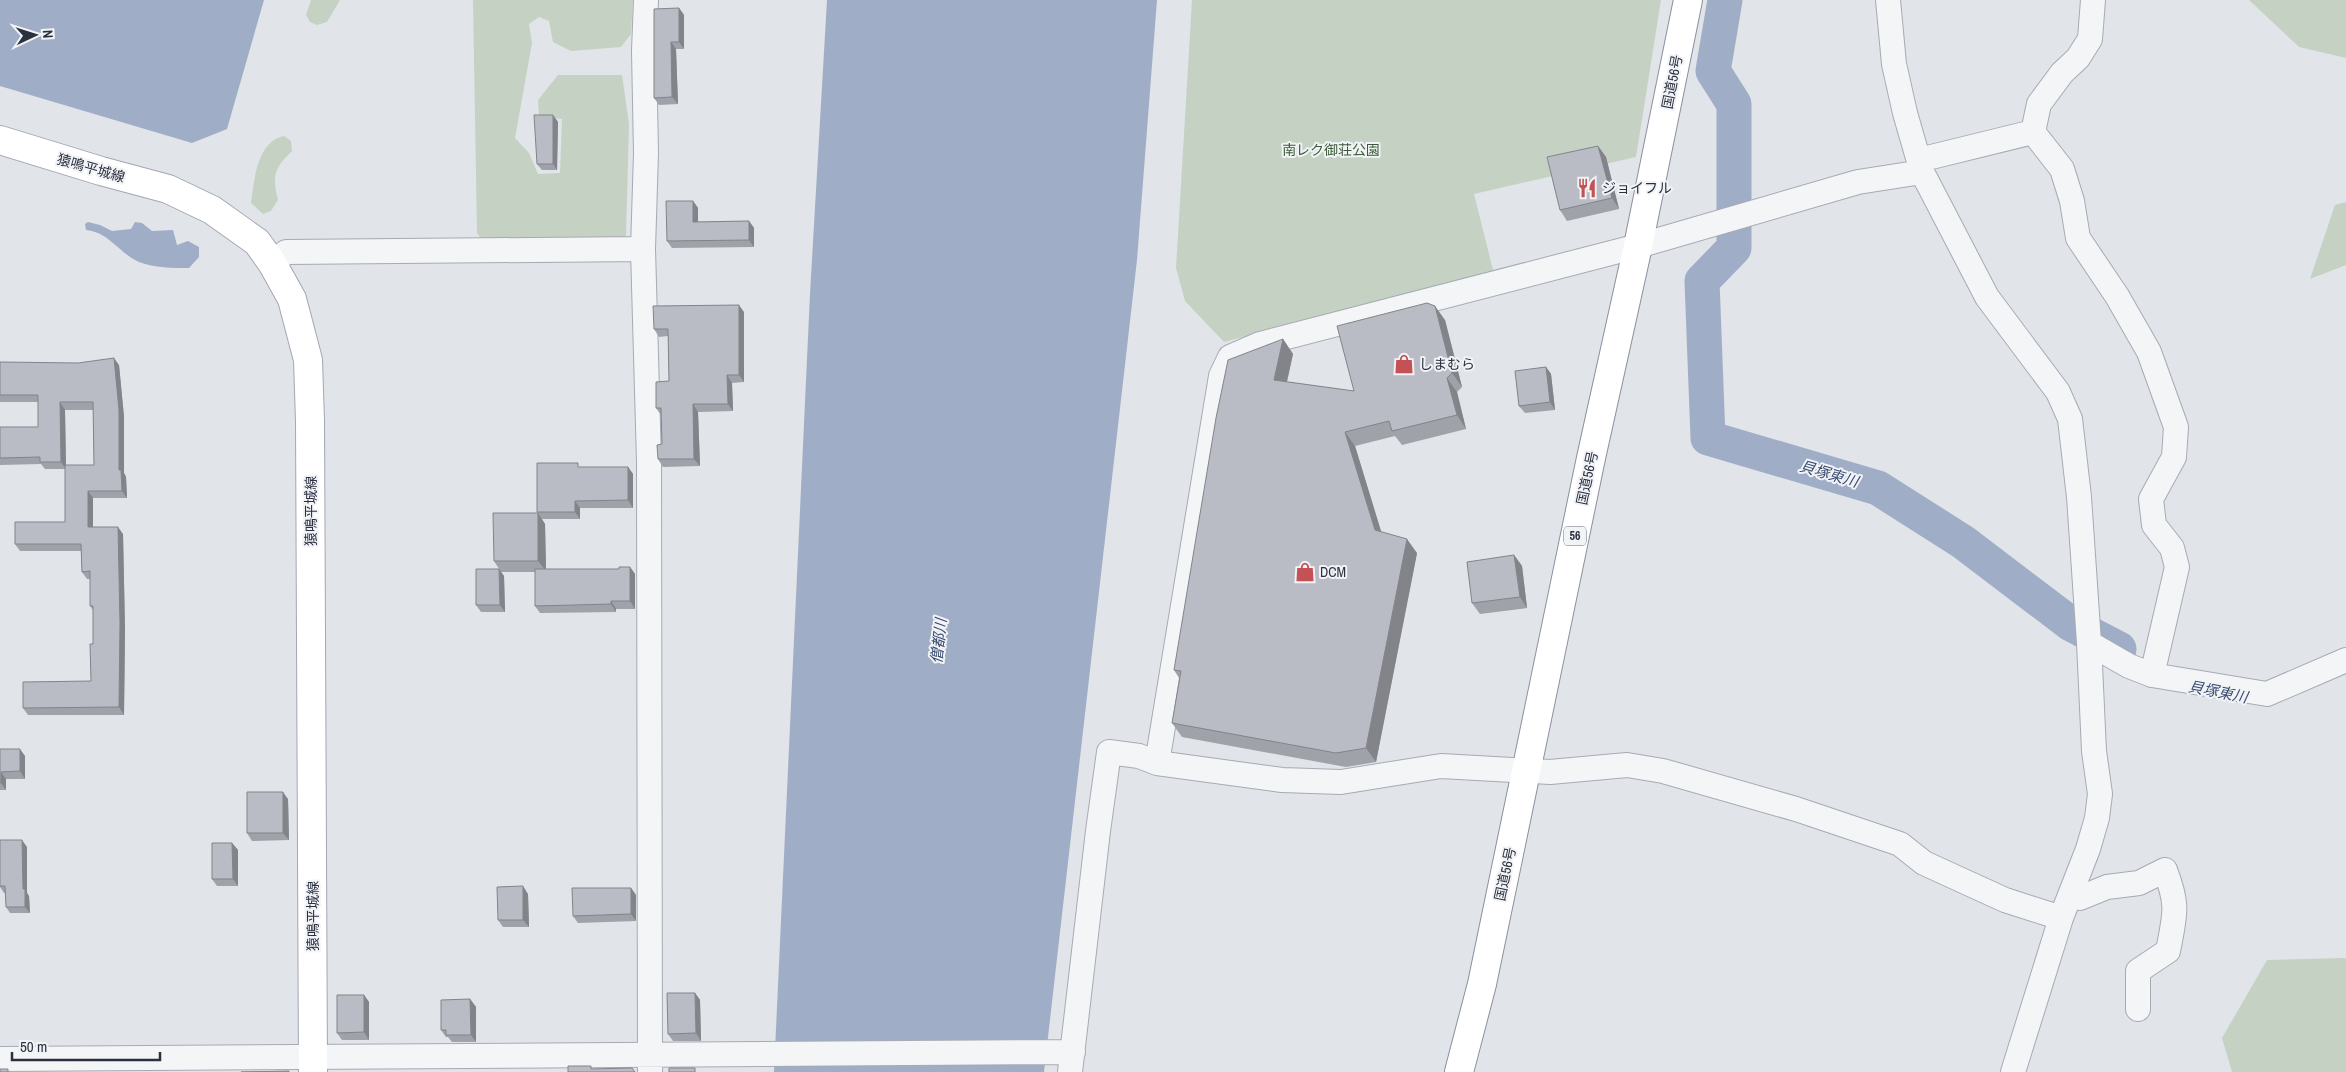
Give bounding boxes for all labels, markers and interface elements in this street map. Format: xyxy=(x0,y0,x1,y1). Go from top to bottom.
north arrow xyxy=(10,10,60,60)
text: N xyxy=(39,29,57,39)
street label: 国道56号 xyxy=(1658,53,1686,111)
park label: 南レク御荘公園 xyxy=(1282,141,1380,159)
street label: 猿鳴平城線 xyxy=(55,150,127,186)
restaurant icon: ジョイフル xyxy=(1576,177,1598,199)
place label: ジョイフル xyxy=(1602,179,1672,197)
shop icon: しまむら xyxy=(1393,353,1415,375)
place label: しまむら xyxy=(1419,355,1475,373)
street label: 国道56号 xyxy=(1573,449,1601,507)
water label: 貝塚東川 xyxy=(1797,455,1863,492)
street label: 猿鳴平城線 xyxy=(302,476,320,546)
road number: 56 xyxy=(1564,526,1586,546)
shop icon: DCM xyxy=(1294,561,1316,583)
place label: DCM xyxy=(1320,563,1346,581)
water label: 僧都川 xyxy=(926,615,952,664)
water label: 貝塚東川 xyxy=(2187,675,2252,708)
street label: 国道56号 xyxy=(1491,845,1519,903)
street label: 猿鳴平城線 xyxy=(304,881,322,951)
scale bar xyxy=(12,1030,160,1062)
text: 50 m xyxy=(20,1036,47,1057)

